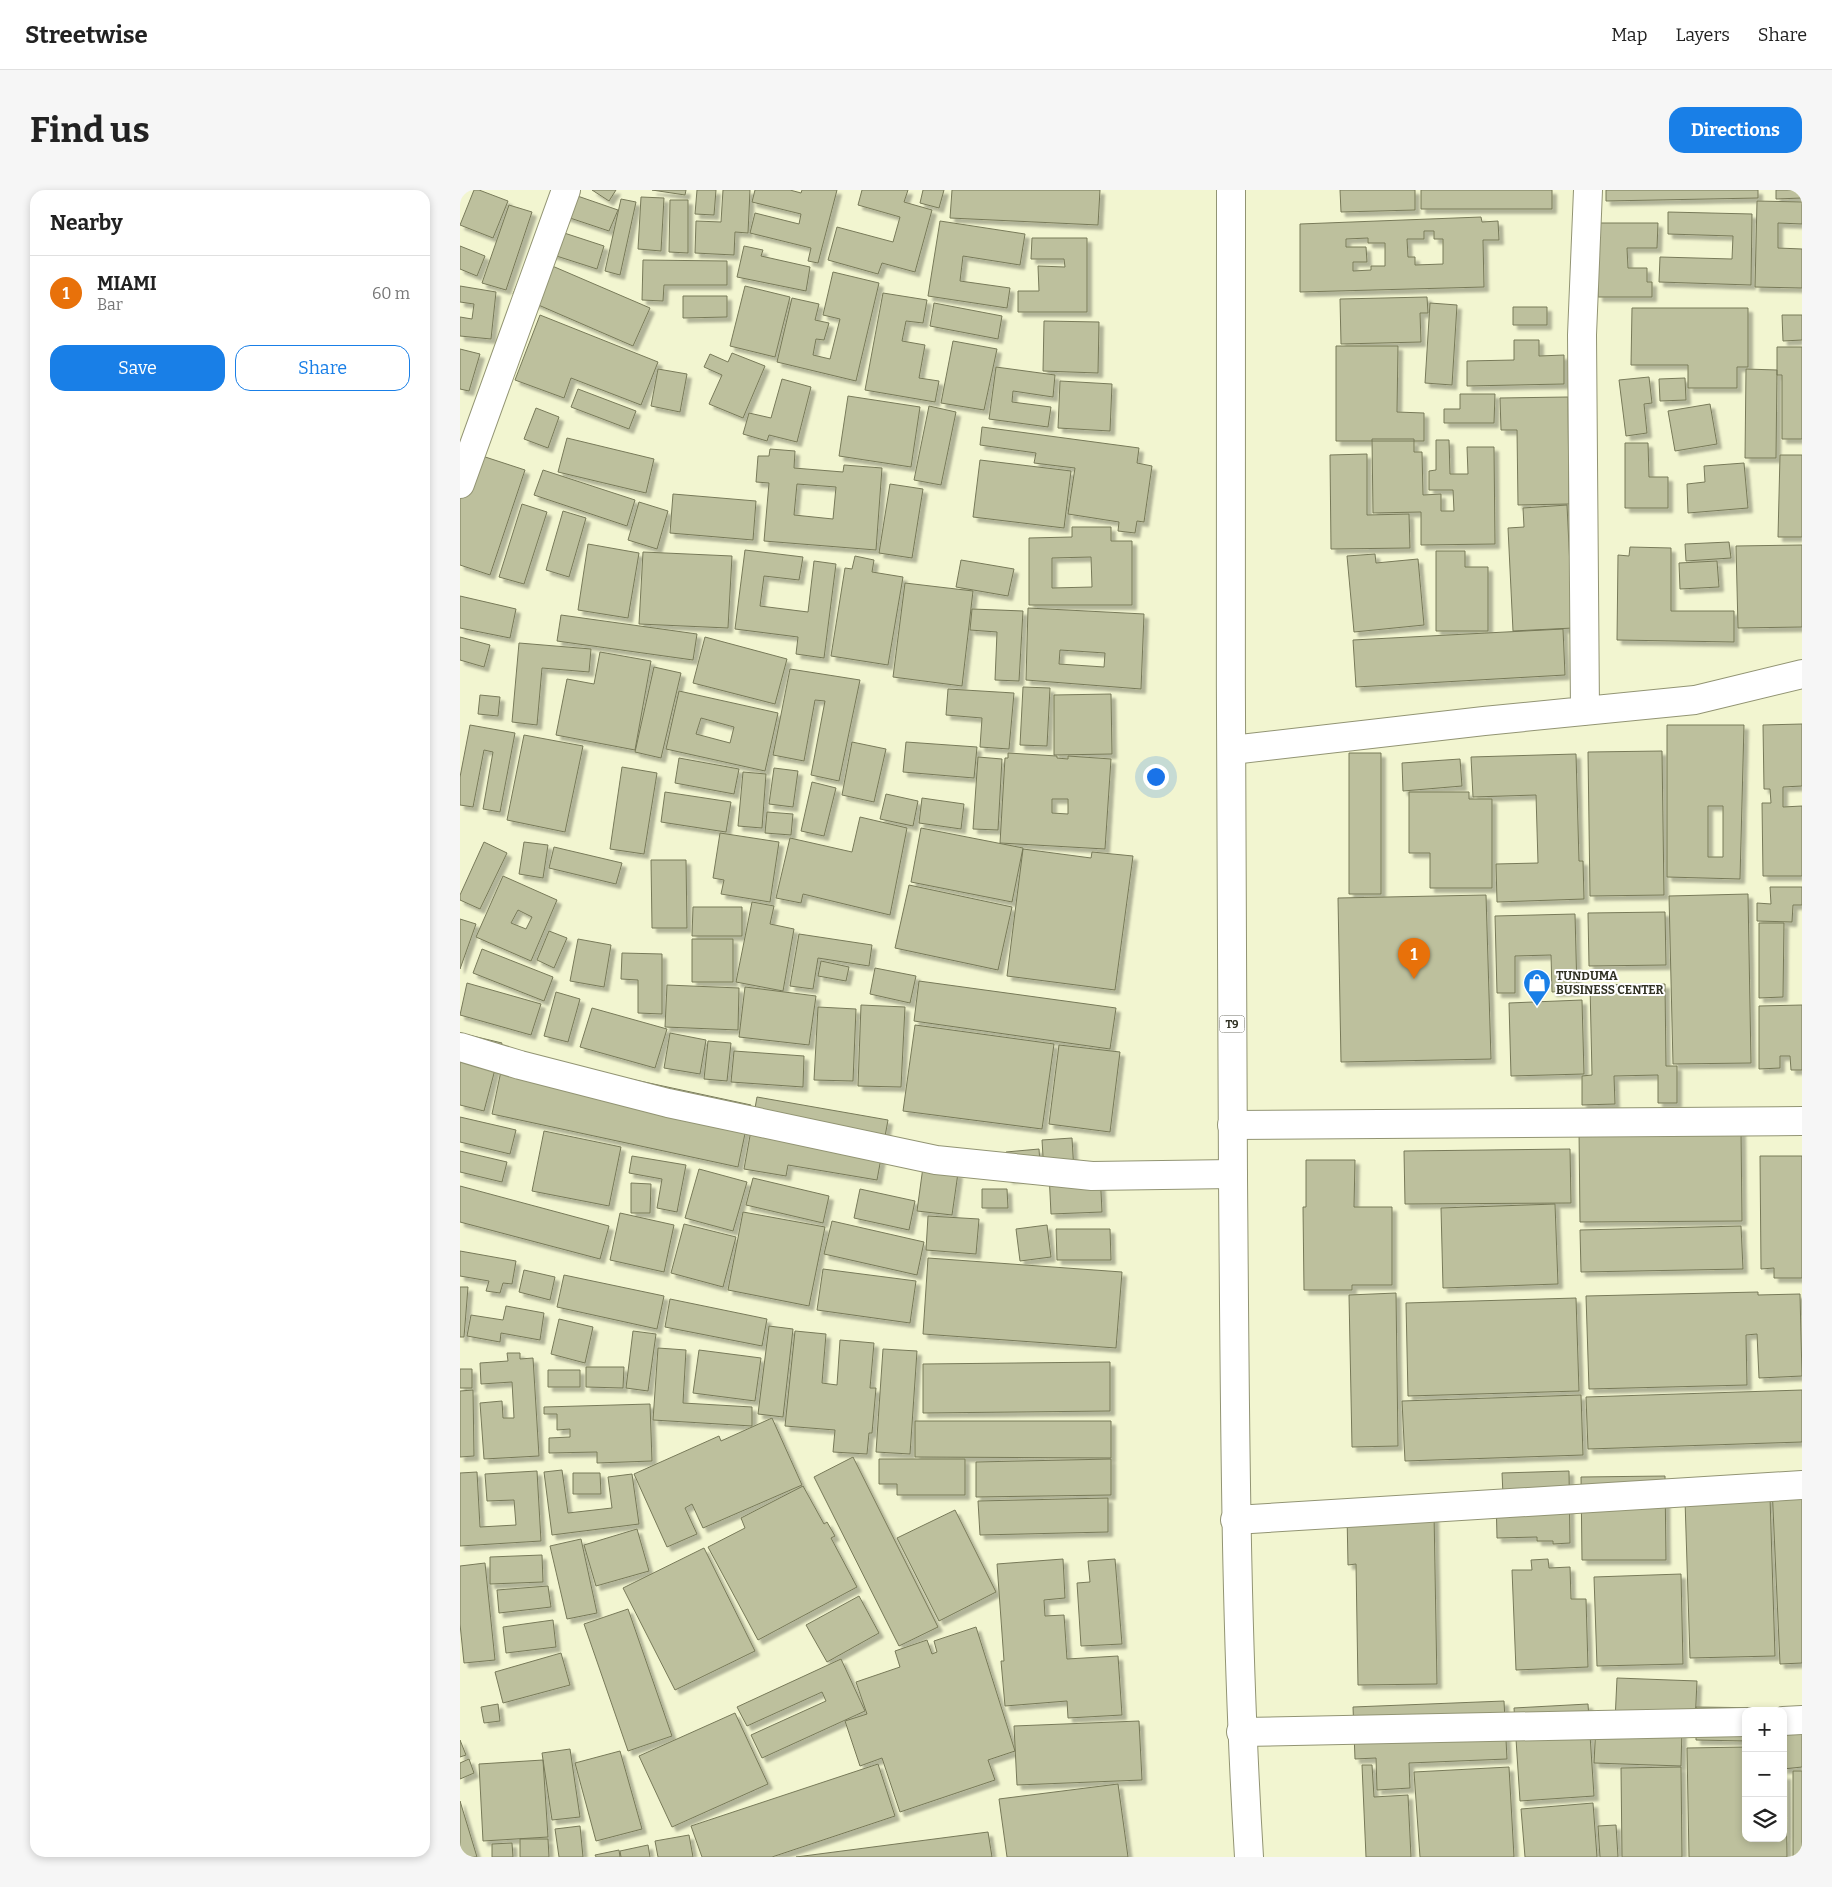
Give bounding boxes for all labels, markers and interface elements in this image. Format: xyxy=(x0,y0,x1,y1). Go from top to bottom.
text: Streetwise xyxy=(25,21,148,49)
text: Map xyxy=(1611,24,1647,46)
text: Layers xyxy=(1675,24,1730,46)
text: Share xyxy=(1758,24,1807,46)
button: Directions xyxy=(1669,107,1802,153)
text: Find us xyxy=(30,109,150,151)
text: Nearby xyxy=(50,210,123,236)
text: MIAMI xyxy=(97,272,157,295)
text: 1 xyxy=(63,284,69,303)
text: 60 m xyxy=(372,284,410,303)
text: Bar xyxy=(97,295,123,314)
button: Save xyxy=(50,345,225,391)
button: Share xyxy=(235,345,410,391)
your location xyxy=(1143,764,1169,790)
pin: 1 xyxy=(1398,938,1430,979)
shop icon: TUNDUMA BUSINESS CENTER xyxy=(1522,968,1552,1007)
place label: TUNDUMA BUSINESS CENTER xyxy=(1556,969,1664,997)
road number: T9 xyxy=(1220,1016,1244,1032)
map controls xyxy=(1742,1707,1787,1842)
button: + xyxy=(1742,1707,1787,1752)
button: − xyxy=(1742,1752,1787,1797)
button: layers xyxy=(1742,1797,1787,1842)

